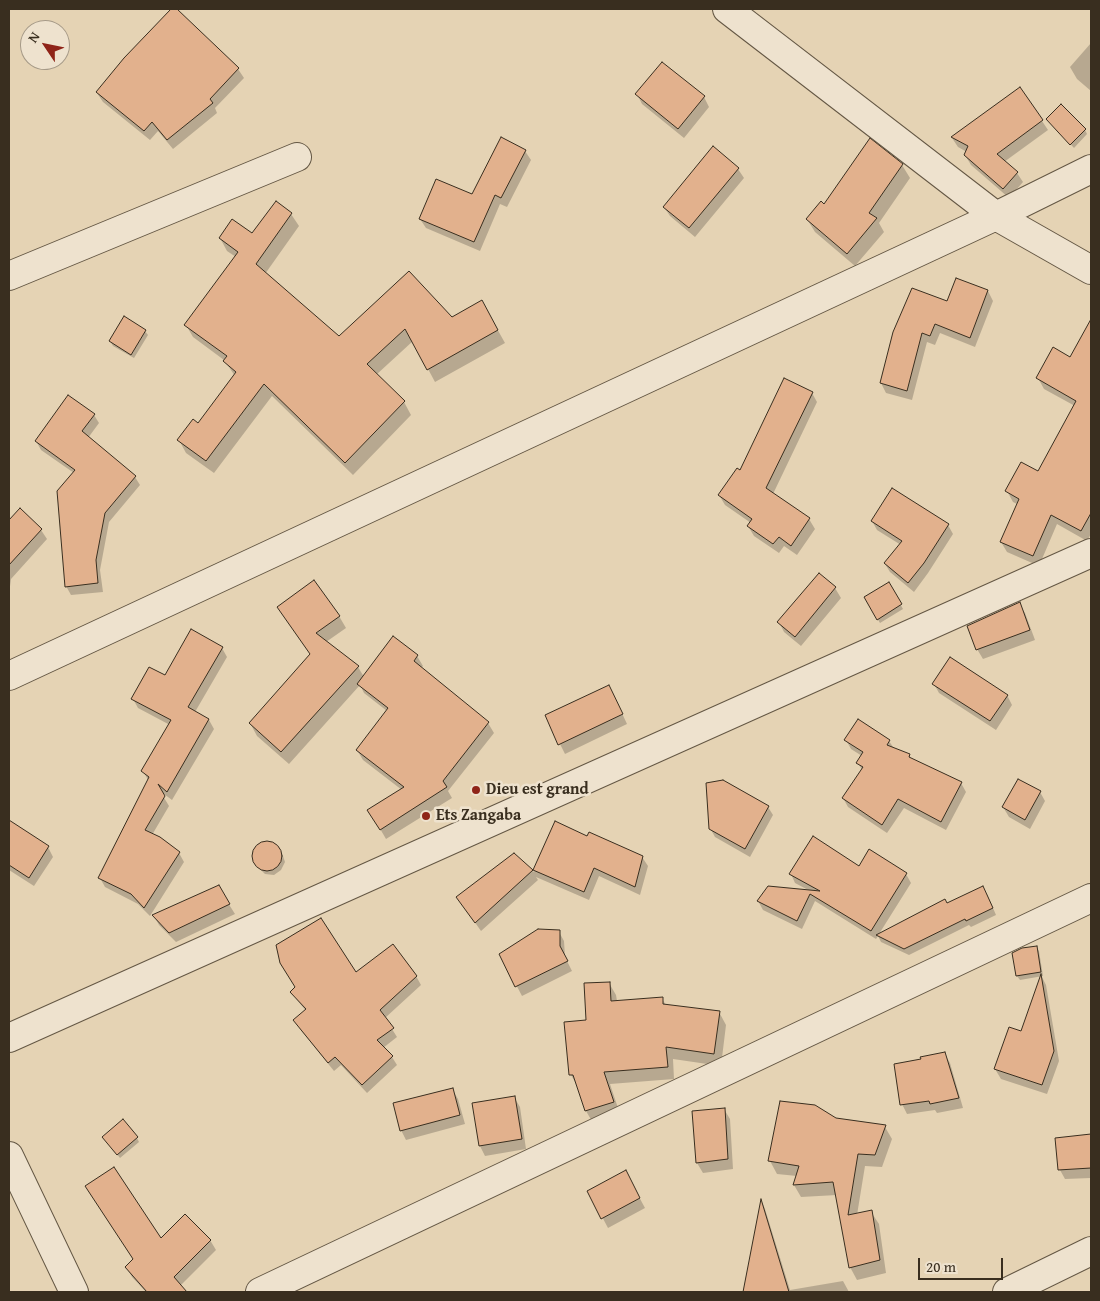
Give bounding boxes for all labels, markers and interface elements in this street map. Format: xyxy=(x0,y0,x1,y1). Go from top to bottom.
north arrow xyxy=(20,20,70,70)
text: N xyxy=(22,28,44,47)
place label: Dieu est grand xyxy=(486,780,589,800)
marker: Dieu est grand xyxy=(470,784,482,796)
place label: Ets Zangaba xyxy=(436,806,521,826)
marker: Ets Zangaba xyxy=(420,810,432,822)
scale bar xyxy=(920,1248,1005,1280)
text: 20 m xyxy=(926,1256,956,1277)

